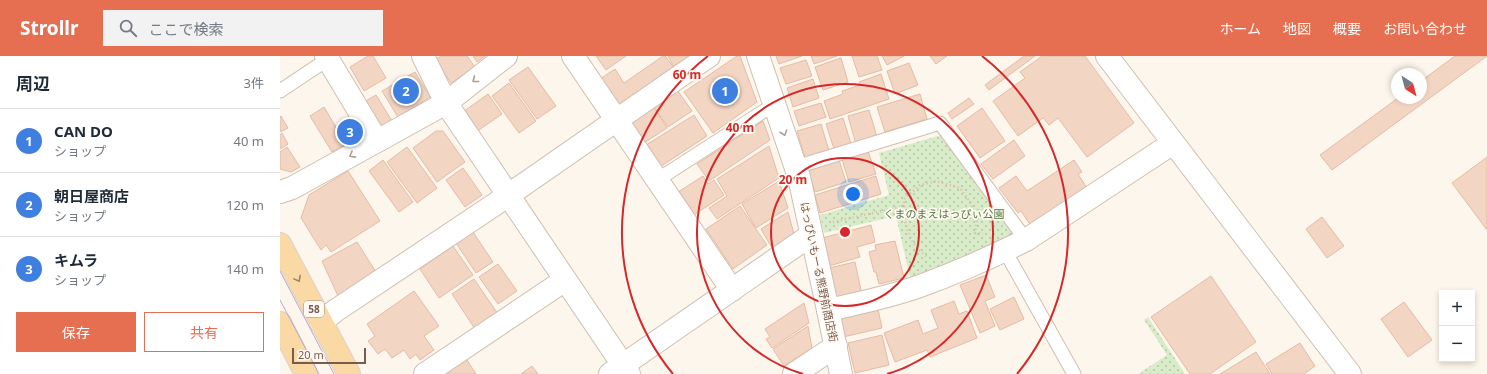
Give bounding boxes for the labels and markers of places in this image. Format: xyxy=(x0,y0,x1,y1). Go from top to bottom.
pin: 2 xyxy=(393,76,419,106)
pin: 1 xyxy=(712,76,738,106)
pin: 3 xyxy=(337,117,363,147)
centre of rings xyxy=(838,225,852,239)

